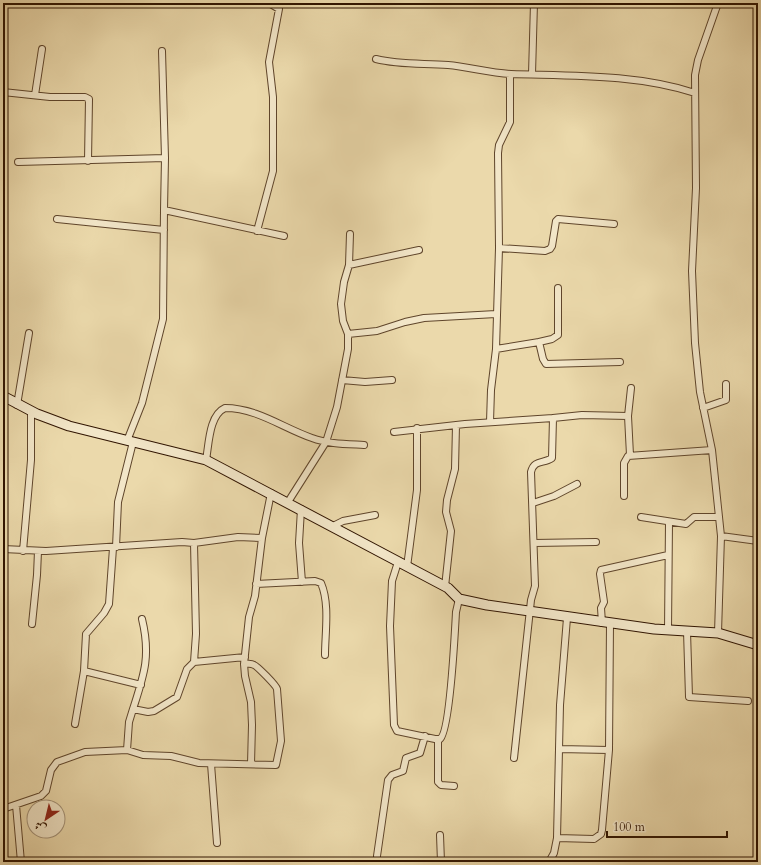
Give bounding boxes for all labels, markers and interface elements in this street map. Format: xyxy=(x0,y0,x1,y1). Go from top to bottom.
north arrow xyxy=(26,799,66,839)
scale bar xyxy=(607,813,727,839)
text: ش xyxy=(32,817,49,836)
text: 100 m xyxy=(613,819,646,835)

